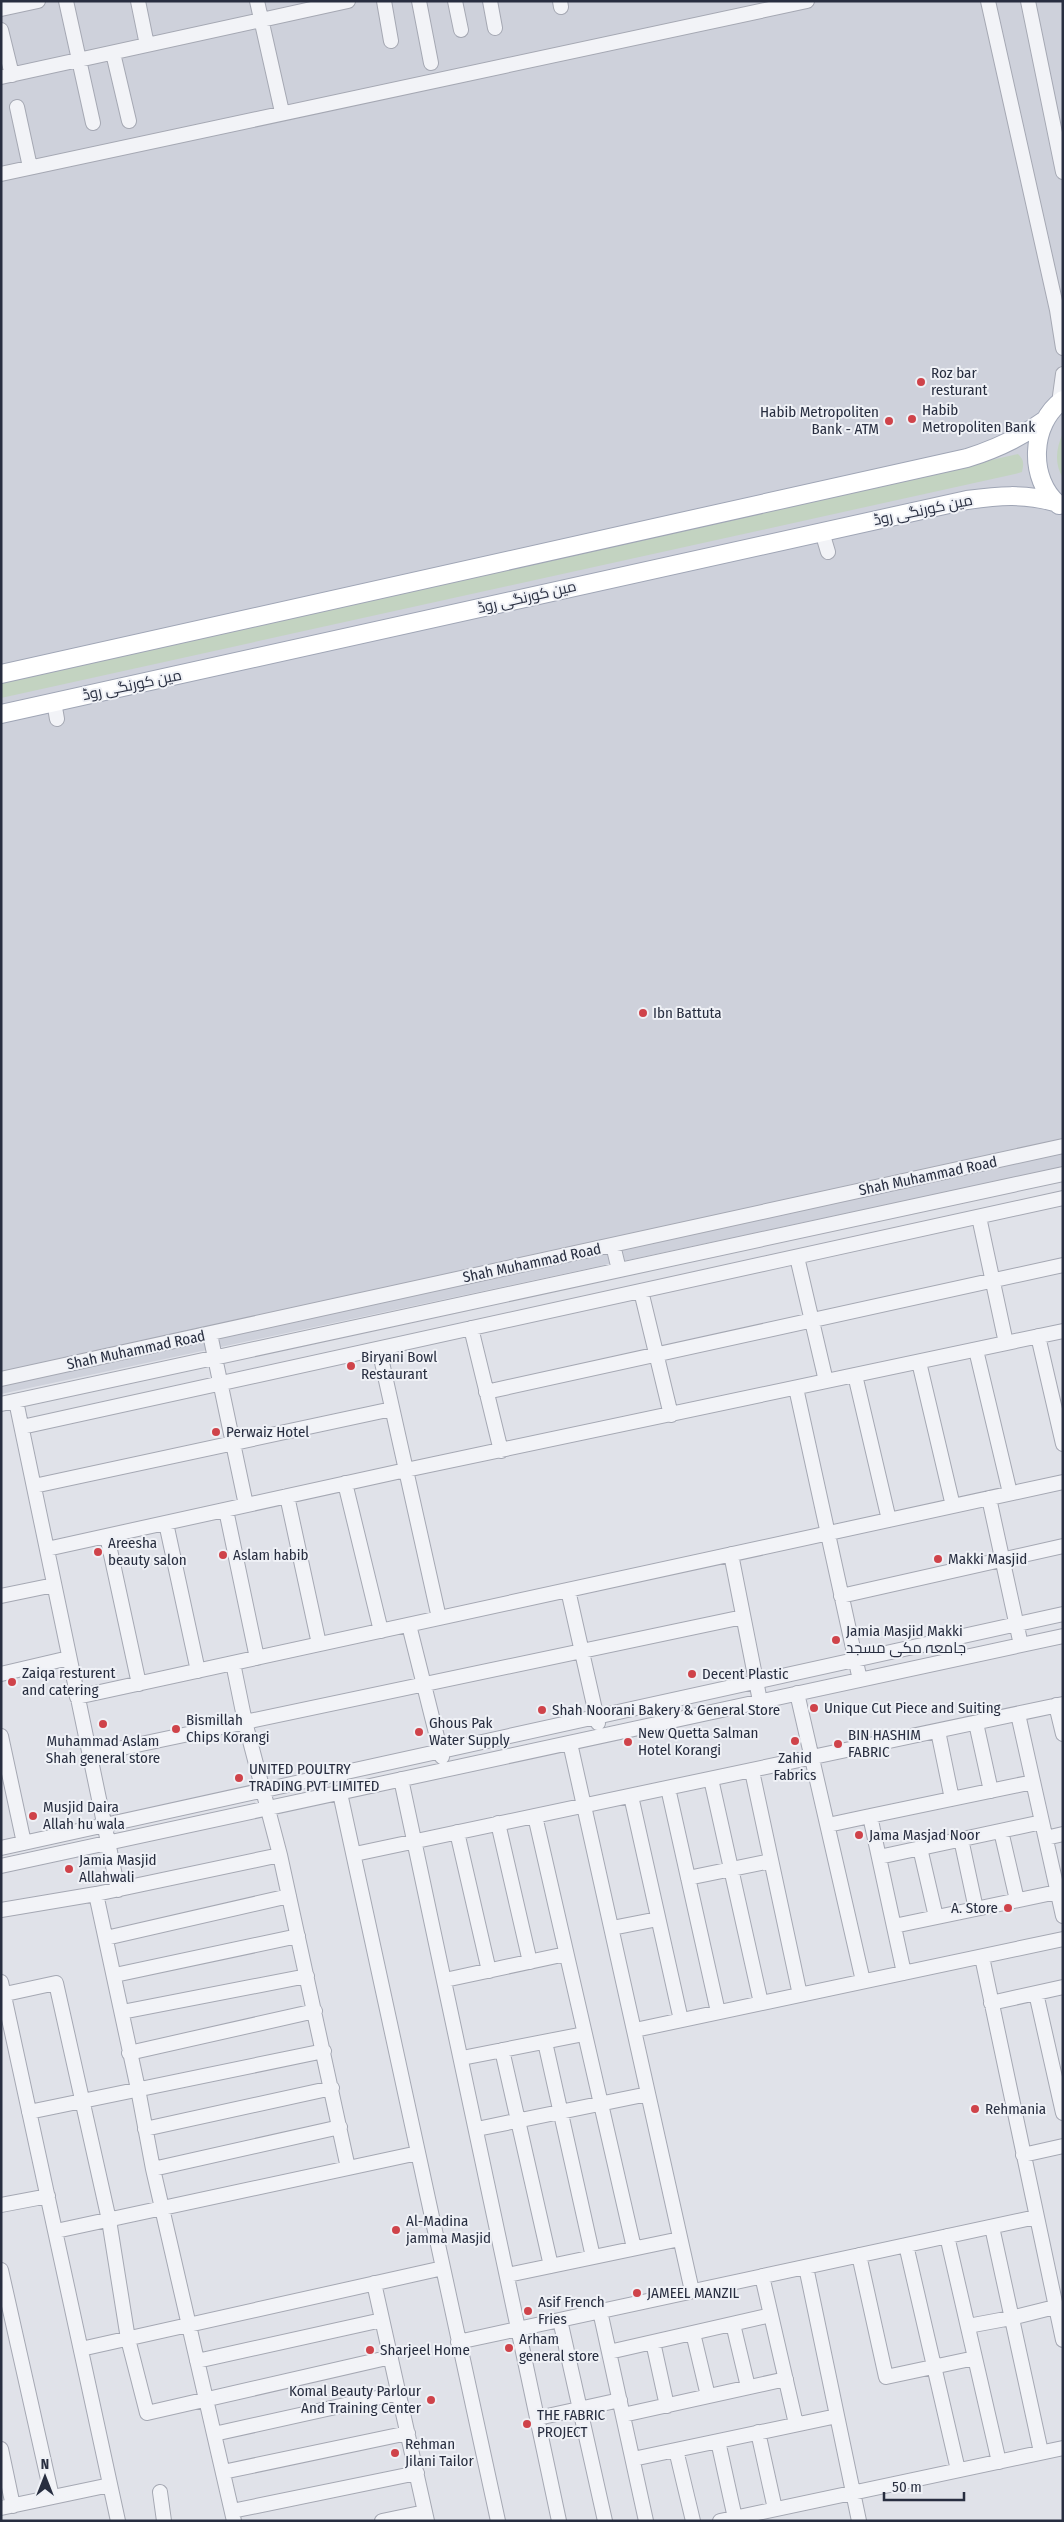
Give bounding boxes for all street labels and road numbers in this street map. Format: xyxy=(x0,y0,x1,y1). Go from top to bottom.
street label: مین کورنگی روڈ xyxy=(872,491,974,530)
street label: مین کورنگی روڈ xyxy=(476,577,578,618)
street label: مین کورنگی روڈ xyxy=(81,666,183,705)
street label: Shah Muhammad Road xyxy=(857,1153,999,1199)
street label: Shah Muhammad Road xyxy=(461,1240,603,1286)
street label: Shah Muhammad Road xyxy=(65,1327,207,1373)

